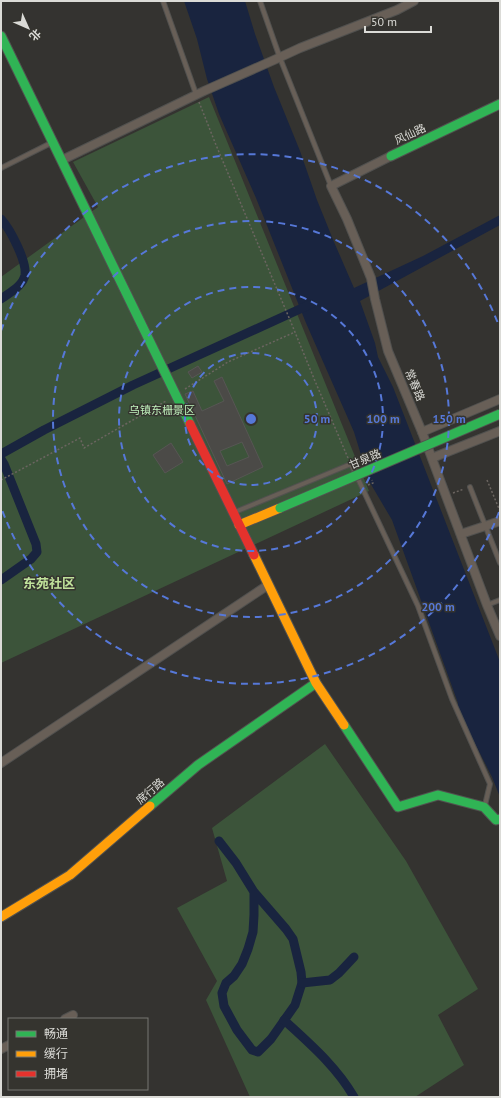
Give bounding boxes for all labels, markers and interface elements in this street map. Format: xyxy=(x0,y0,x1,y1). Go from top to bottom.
north arrow xyxy=(8,8,48,48)
scale bar xyxy=(365,8,431,34)
text: 50 m xyxy=(371,14,397,29)
text: 北 xyxy=(26,26,44,44)
street label: 风仙路 xyxy=(392,121,428,147)
street label: 常春路 xyxy=(402,367,428,403)
park label: 乌镇东栅景区 xyxy=(129,403,195,417)
text: 50 m xyxy=(304,411,330,426)
text: 100 m xyxy=(366,411,400,426)
text: 150 m xyxy=(432,411,466,426)
centre of rings xyxy=(244,412,258,426)
street label: 甘泉路 xyxy=(347,446,383,472)
district label: 东苑社区 xyxy=(23,575,75,592)
text: 200 m xyxy=(421,599,455,614)
street label: 席行路 xyxy=(133,775,167,807)
legend xyxy=(8,1018,148,1090)
text: 畅通 xyxy=(44,1026,68,1041)
text: 缓行 xyxy=(44,1046,68,1061)
text: 拥堵 xyxy=(44,1066,68,1081)

